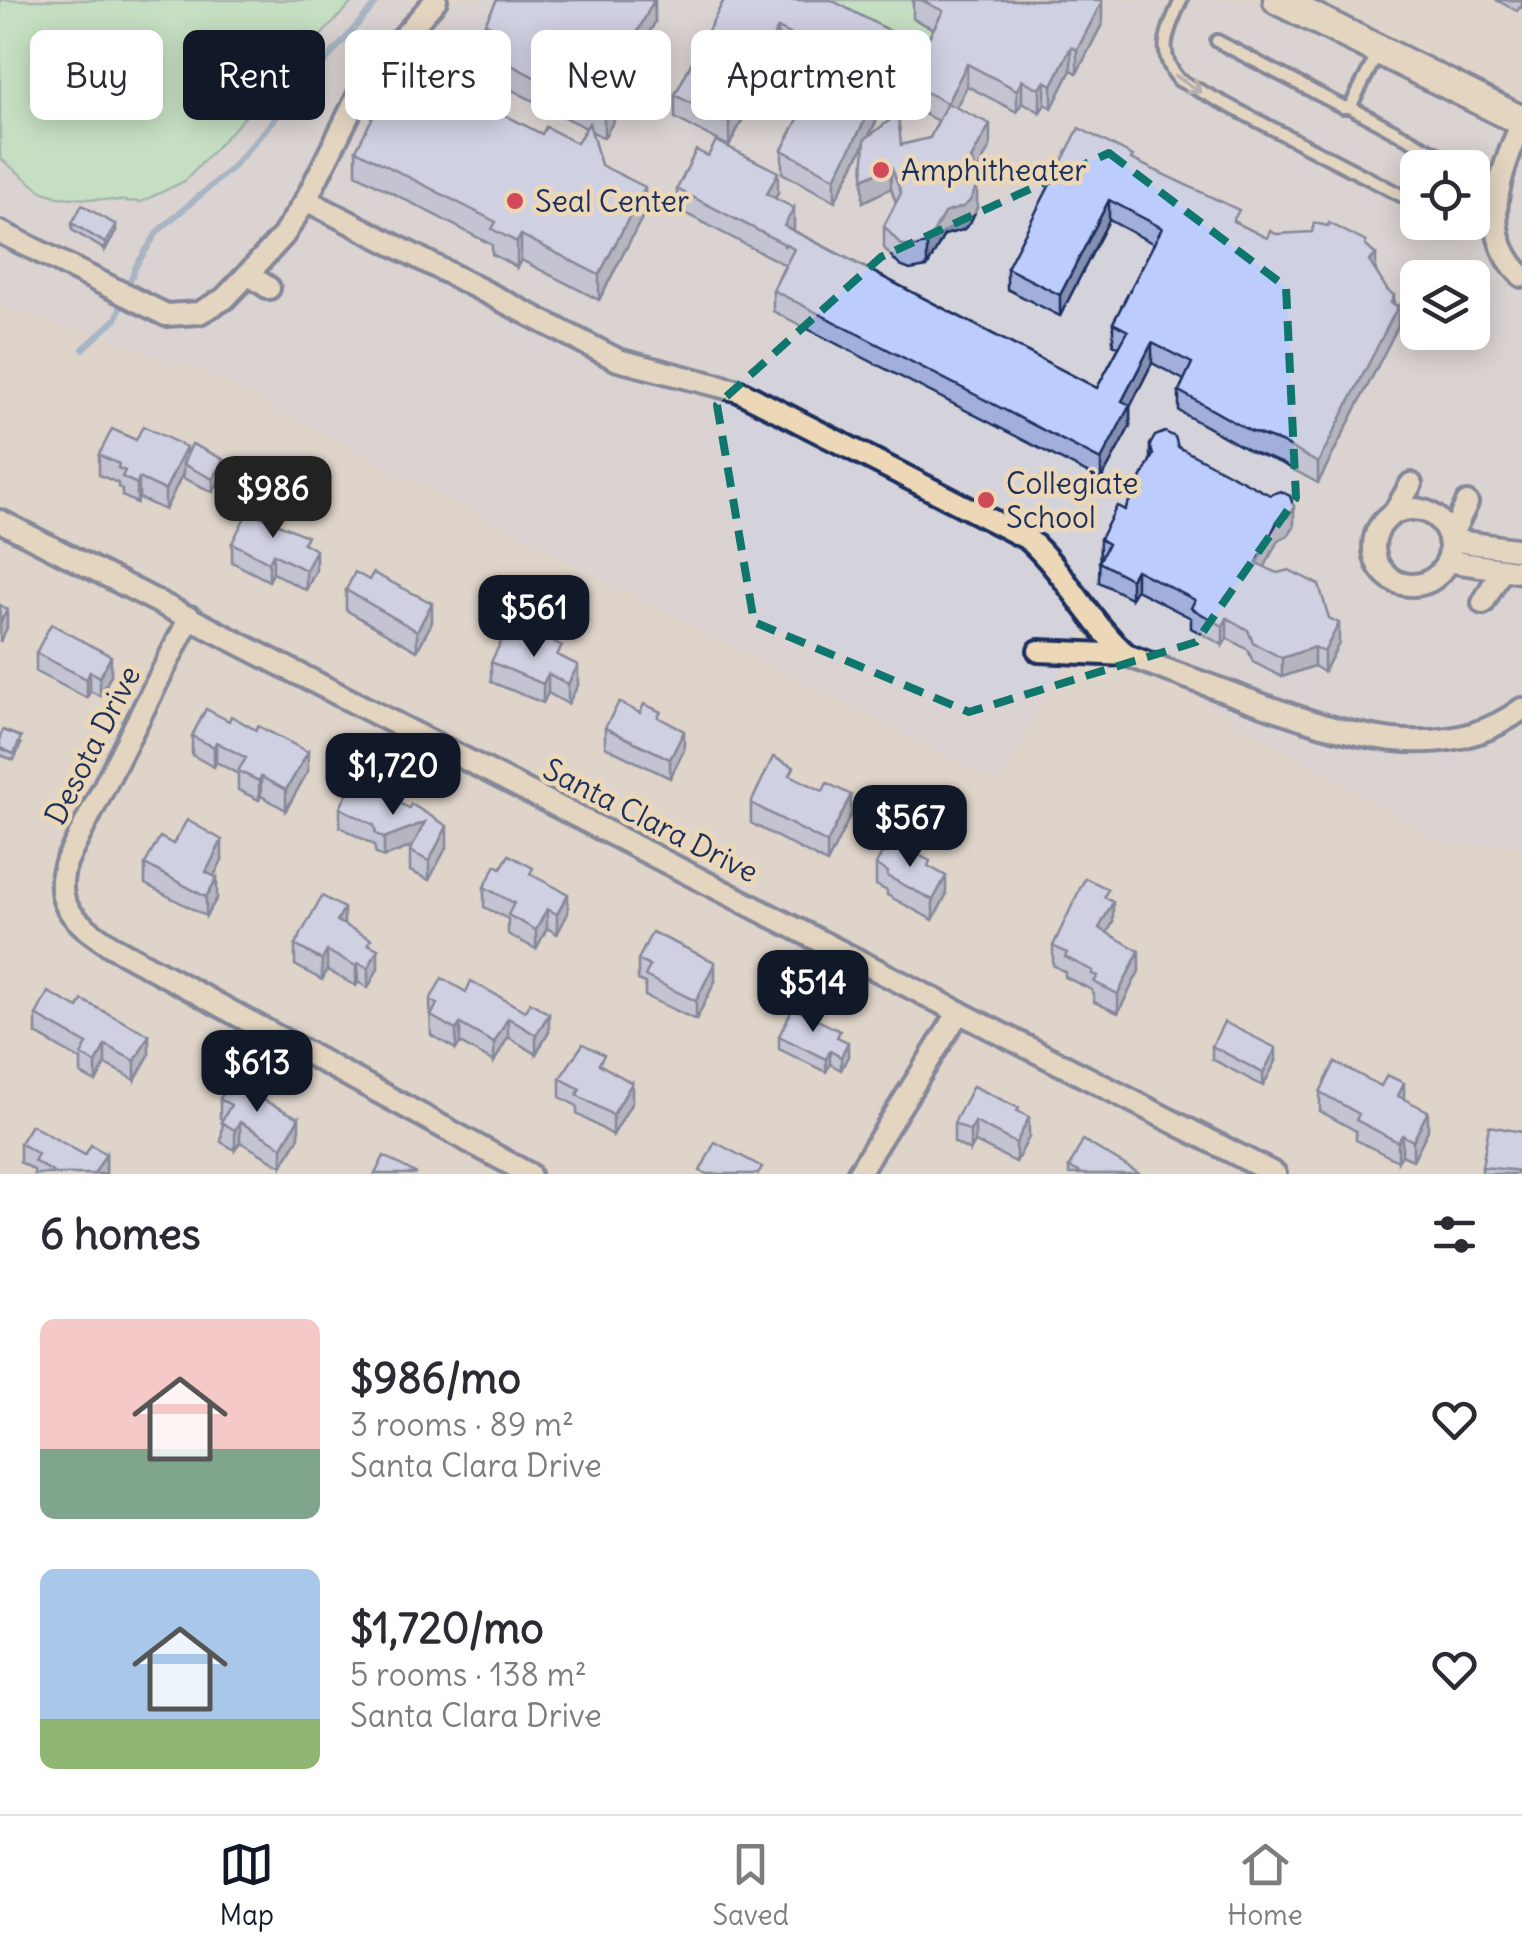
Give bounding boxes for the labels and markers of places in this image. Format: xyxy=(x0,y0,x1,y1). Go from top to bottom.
place label: Amphitheater xyxy=(901,151,1087,189)
marker: Amphitheater xyxy=(870,159,892,181)
place label: Seal Center xyxy=(535,182,689,220)
marker: Seal Center xyxy=(504,190,526,212)
pin: $986 xyxy=(214,456,332,541)
place label: Collegiate School xyxy=(1006,464,1138,536)
marker: Collegiate School xyxy=(975,489,997,511)
pin: $561 xyxy=(475,575,593,660)
pin: $1,720 xyxy=(312,733,474,818)
pin: $567 xyxy=(851,785,969,870)
pin: $514 xyxy=(754,950,872,1035)
pin: $613 xyxy=(198,1030,316,1115)

